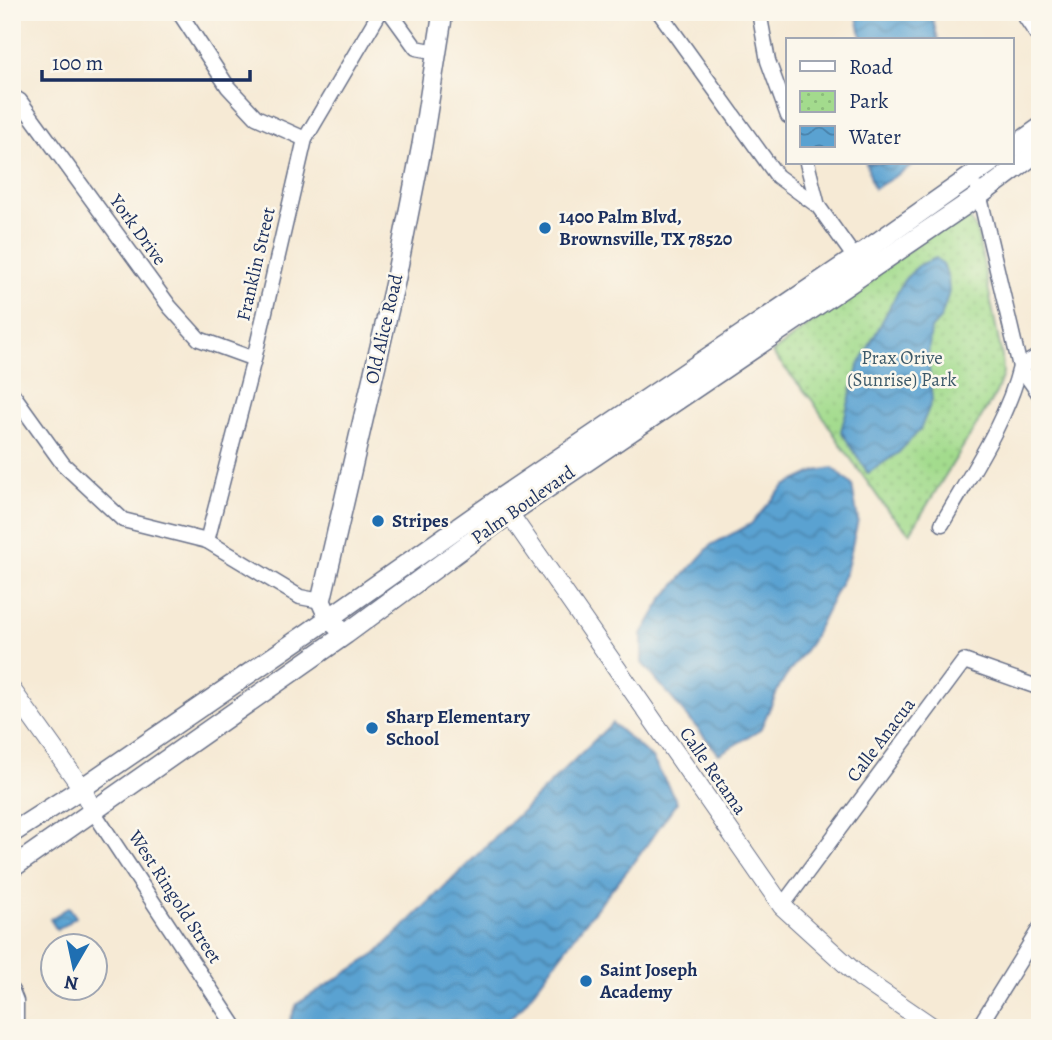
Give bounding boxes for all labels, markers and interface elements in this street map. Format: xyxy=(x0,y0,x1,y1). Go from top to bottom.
scale bar xyxy=(42,38,250,82)
legend xyxy=(786,38,1014,164)
text: 100 m xyxy=(52,49,103,77)
text: Road xyxy=(849,53,893,81)
text: Park xyxy=(849,87,889,115)
text: Water xyxy=(848,123,901,151)
street label: York Drive xyxy=(103,188,173,271)
place label: 1400 Palm Blvd, Brownsville, TX 78520 xyxy=(559,204,733,252)
street label: Franklin Street xyxy=(230,205,282,323)
marker: 1400 Palm Blvd, Brownsville, TX 78520 xyxy=(537,220,553,236)
street label: Old Alice Road xyxy=(359,271,409,387)
park label: Prax Orive (Sunrise) Park xyxy=(847,345,957,393)
street label: Palm Boulevard xyxy=(466,459,581,550)
place label: Stripes xyxy=(392,508,449,534)
marker: Stripes xyxy=(370,513,386,529)
street label: Calle Anacua xyxy=(841,692,921,788)
place label: Sharp Elementary School xyxy=(386,704,531,752)
marker: Sharp Elementary School xyxy=(364,720,380,736)
street label: Calle Retama xyxy=(673,722,753,820)
street label: West Ringold Street xyxy=(122,825,228,969)
north arrow xyxy=(38,932,108,1002)
place label: Saint Joseph Academy xyxy=(599,957,698,1005)
text: N xyxy=(62,969,80,997)
marker: Saint Joseph Academy xyxy=(578,973,594,989)

